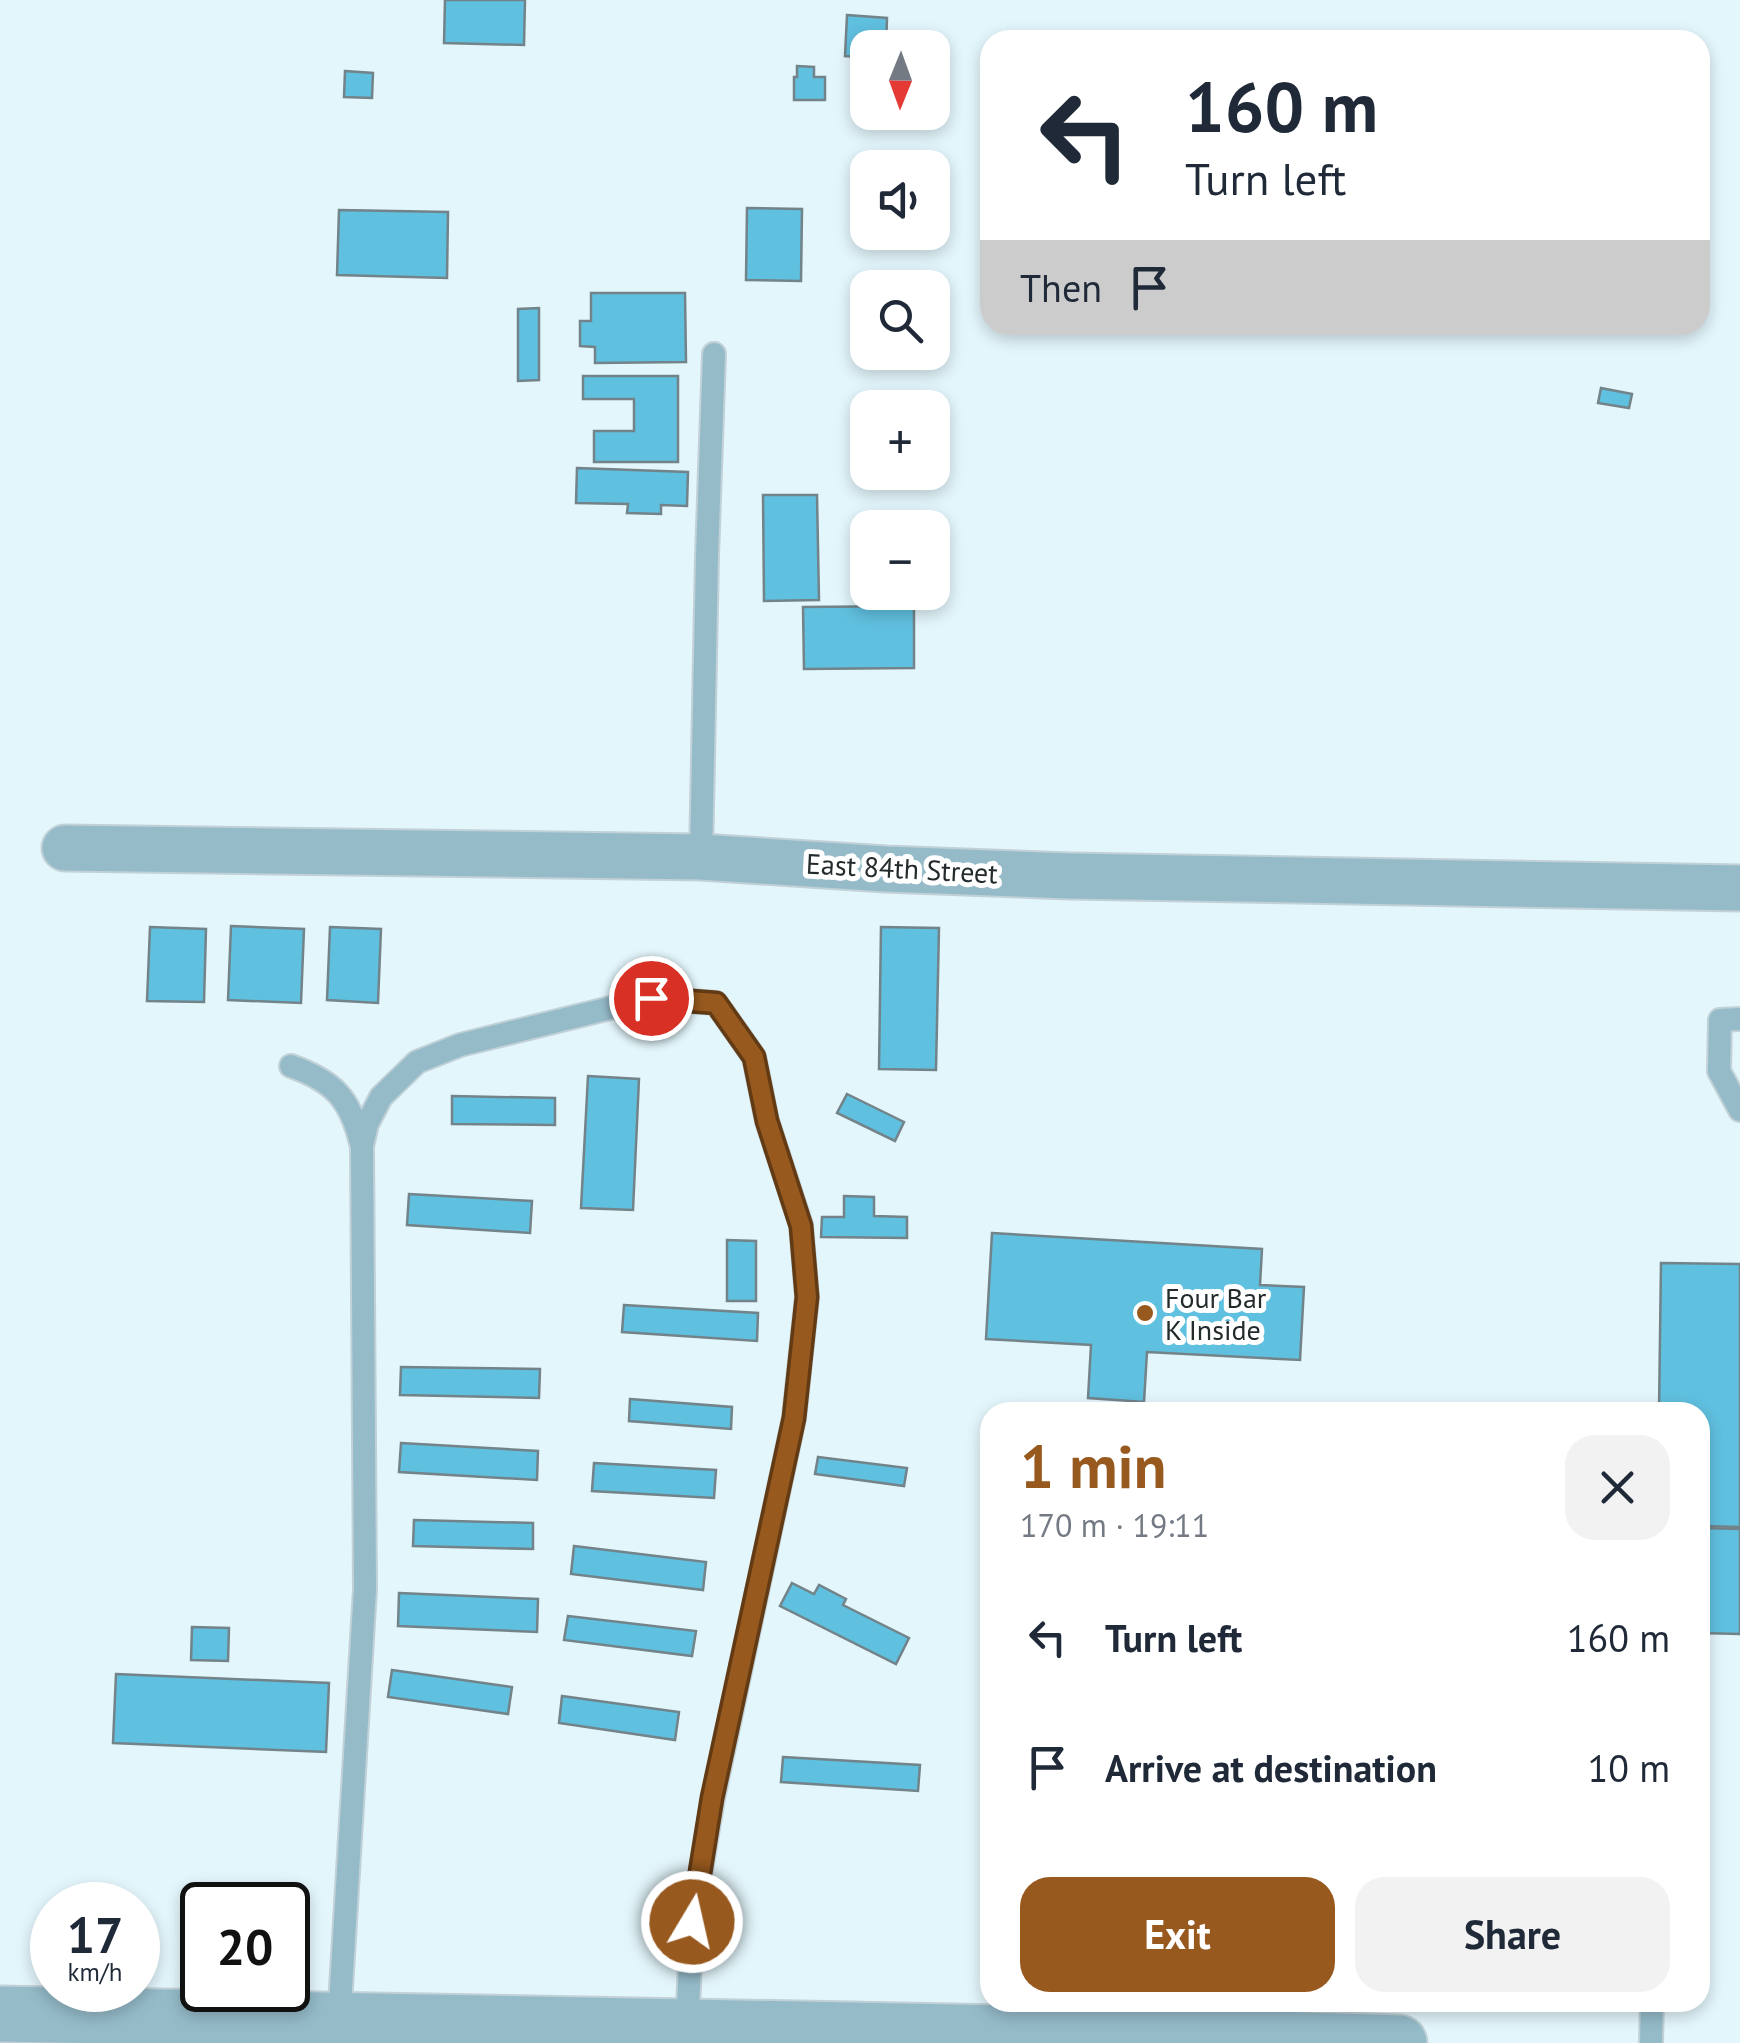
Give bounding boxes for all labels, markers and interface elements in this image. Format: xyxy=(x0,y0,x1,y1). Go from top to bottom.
north arrow xyxy=(850,30,950,130)
map controls xyxy=(850,30,950,610)
text: 160 m xyxy=(1185,61,1378,151)
icon: left xyxy=(1020,70,1150,200)
text: Turn left xyxy=(1185,149,1346,207)
button: sound xyxy=(850,150,950,250)
icon: arrive xyxy=(1122,260,1177,315)
text: Then xyxy=(1020,263,1102,312)
button: search xyxy=(850,270,950,370)
button: + xyxy=(850,390,950,490)
button: − xyxy=(850,510,950,610)
street label: East 84th Street xyxy=(805,845,999,892)
pin xyxy=(609,956,694,1041)
icon: arrive xyxy=(624,971,679,1026)
place label: Four Bar K Inside xyxy=(1165,1279,1267,1348)
marker: Four Bar K Inside xyxy=(1134,1302,1156,1324)
text: 1 min xyxy=(1020,1427,1166,1505)
button: close xyxy=(1565,1435,1670,1540)
text: 170 m · 19:11 xyxy=(1020,1504,1209,1546)
icon: left xyxy=(1020,1610,1075,1665)
text: Turn left xyxy=(1105,1613,1242,1662)
text: 160 m xyxy=(1567,1613,1670,1662)
icon: arrive xyxy=(1020,1740,1075,1795)
text: Arrive at destination xyxy=(1105,1743,1437,1792)
text: 10 m xyxy=(1588,1743,1670,1792)
position arrow xyxy=(640,1870,744,1974)
button: Exit xyxy=(1020,1877,1335,1992)
button: Share xyxy=(1355,1877,1670,1992)
speed limit sign: 20 xyxy=(180,1882,310,2012)
text: 17 xyxy=(67,1902,123,1967)
text: km/h xyxy=(68,1956,122,1988)

